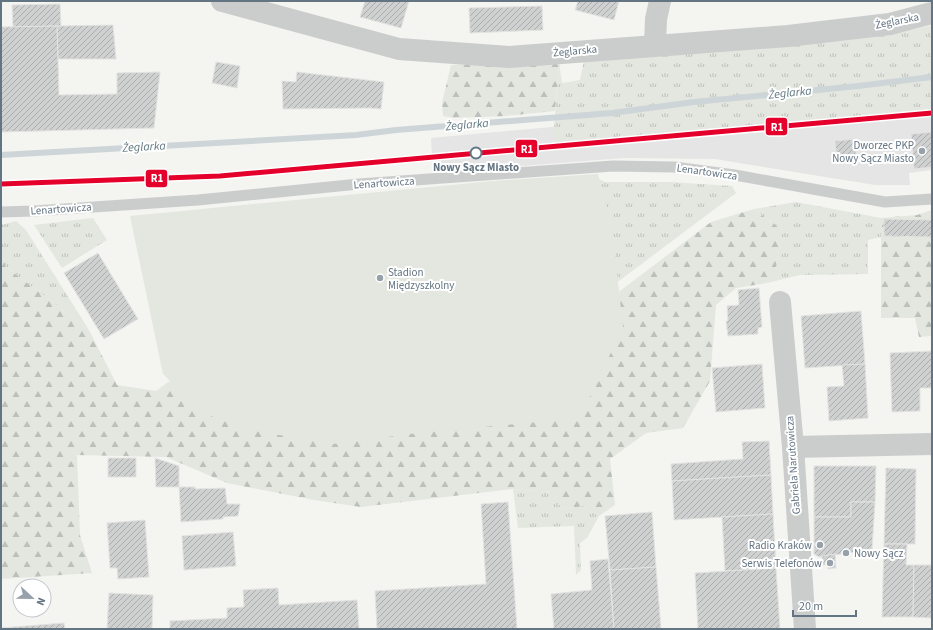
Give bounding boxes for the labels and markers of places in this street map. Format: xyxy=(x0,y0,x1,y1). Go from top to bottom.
place label: Dworzec PKP Nowy Sącz Miasto xyxy=(832,138,914,166)
marker: Nowy Sącz Miasto xyxy=(469,146,483,160)
marker: Dworzec PKP Nowy Sącz Miasto xyxy=(917,146,927,156)
place label: Nowy Sącz Miasto xyxy=(433,160,519,175)
place label: Stadion Międzyszkolny xyxy=(388,265,455,293)
marker: Stadion Międzyszkolny xyxy=(375,273,385,283)
place label: Radio Kraków xyxy=(749,538,812,553)
marker: Radio Kraków xyxy=(815,540,825,550)
place label: Nowy Sącz xyxy=(854,546,904,561)
marker: Nowy Sącz xyxy=(841,548,851,558)
place label: Serwis Telefonów xyxy=(741,556,822,571)
marker: Serwis Telefonów xyxy=(825,558,835,568)

